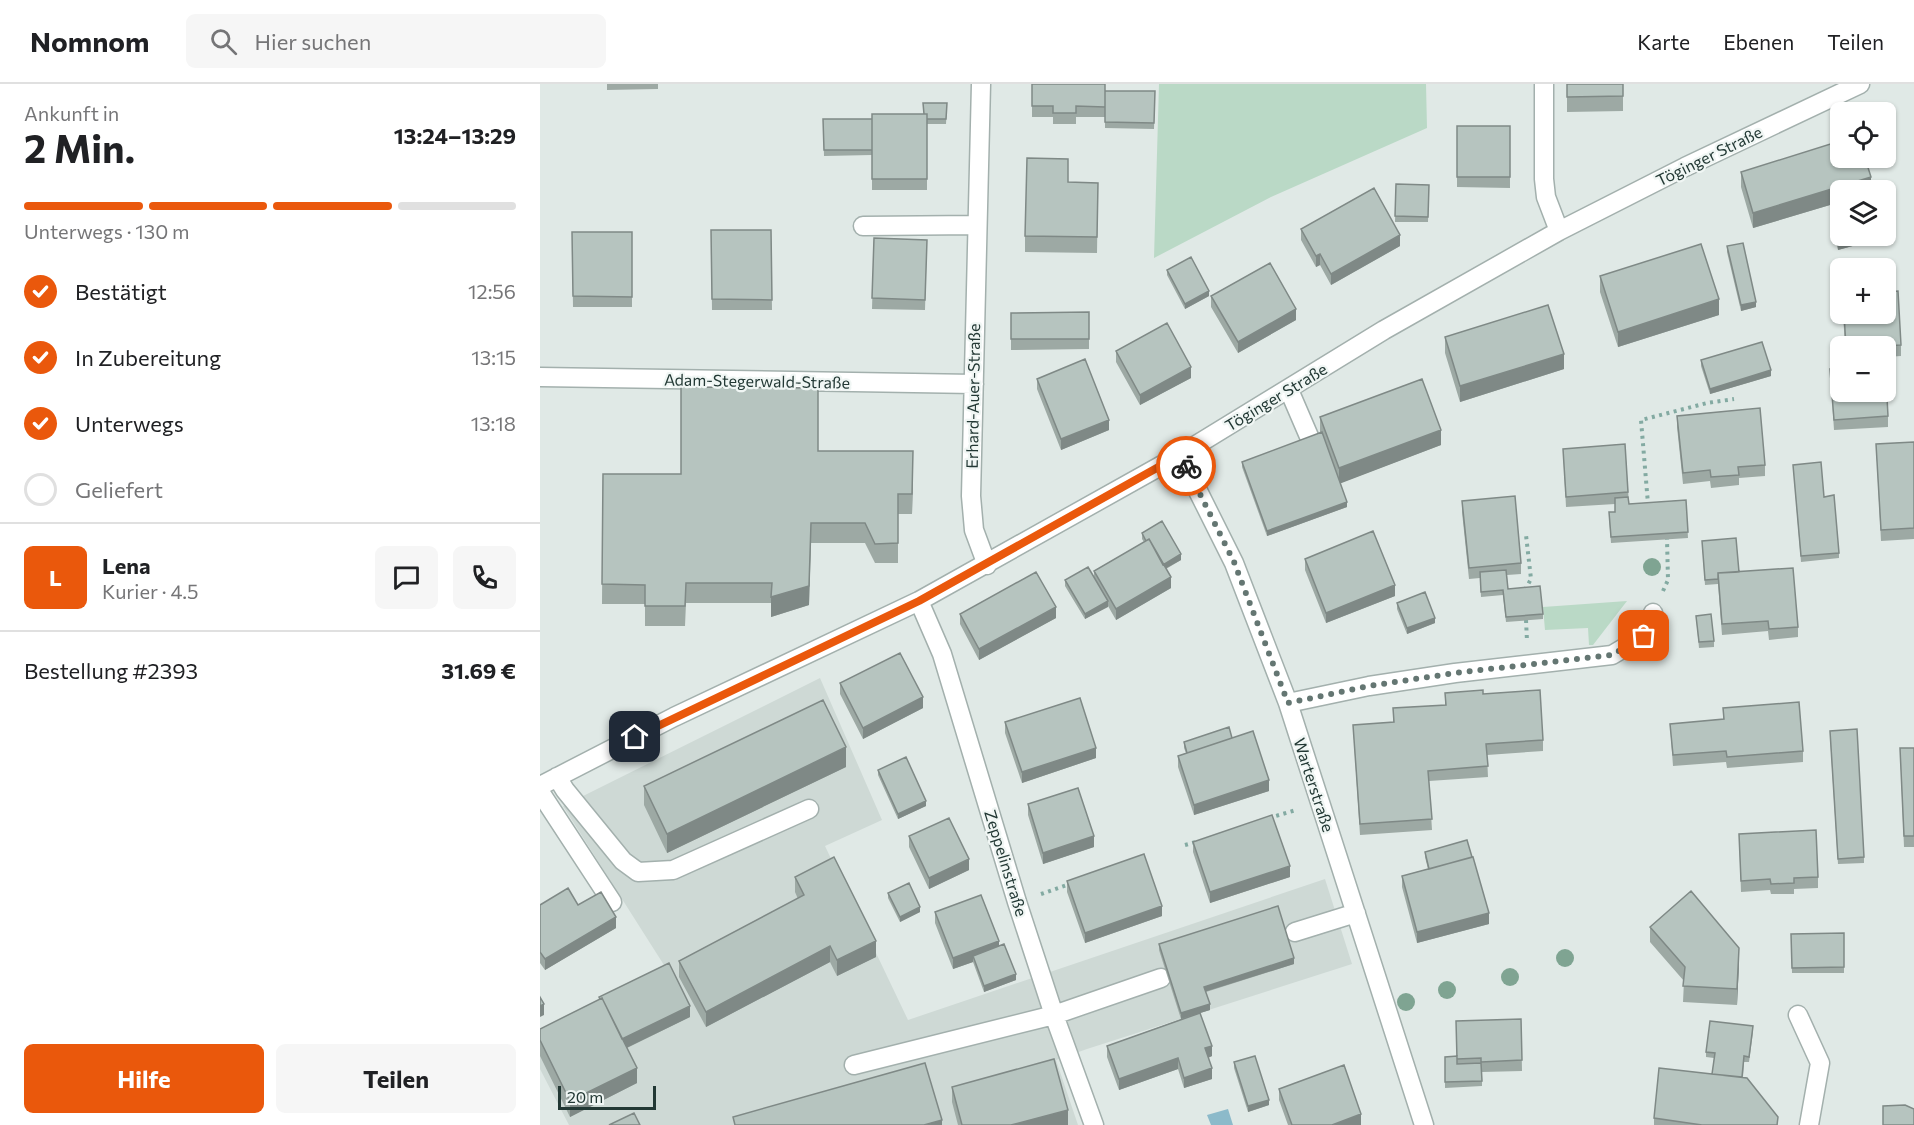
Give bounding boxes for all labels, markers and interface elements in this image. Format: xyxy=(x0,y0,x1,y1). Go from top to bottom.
search box xyxy=(186,14,606,68)
text: Nomnom xyxy=(30,24,150,58)
icon: search xyxy=(207,25,240,58)
text: Hier suchen xyxy=(255,28,371,55)
text: Karte xyxy=(1637,29,1690,54)
text: Ebenen xyxy=(1723,29,1794,54)
text: Teilen xyxy=(1827,29,1884,54)
text: Ankunft in xyxy=(24,101,119,125)
map controls xyxy=(1830,102,1896,402)
button: locate xyxy=(1830,102,1896,168)
text: 13:24–13:29 xyxy=(394,122,516,149)
street label: Töginger Straße xyxy=(1653,122,1765,189)
text: 2 Min. xyxy=(24,123,135,171)
button: layers xyxy=(1830,180,1896,246)
text: Unterwegs · 130 m xyxy=(24,219,189,243)
button: + xyxy=(1830,258,1896,324)
icon: check xyxy=(24,275,57,308)
text: Bestätigt xyxy=(75,278,167,305)
text: 12:56 xyxy=(468,279,516,303)
street label: Erhard-Auer-Straße xyxy=(962,323,983,469)
button: − xyxy=(1830,336,1896,402)
icon: check xyxy=(24,341,57,374)
text: In Zubereitung xyxy=(75,344,221,371)
text: 13:15 xyxy=(471,345,516,369)
street label: Töginger Straße xyxy=(1221,359,1330,434)
street label: Adam-Stegerwald-Straße xyxy=(664,369,850,392)
icon: check xyxy=(24,407,57,440)
text: Unterwegs xyxy=(75,410,184,437)
text: 13:18 xyxy=(471,411,516,435)
courier xyxy=(1156,436,1216,496)
icon: bike xyxy=(1170,450,1203,483)
text: Geliefert xyxy=(75,476,163,503)
button: chat xyxy=(375,546,438,609)
button: phone xyxy=(453,546,516,609)
text: Lena xyxy=(102,552,151,579)
text: L xyxy=(49,564,62,591)
text: Kurier · 4.5 xyxy=(102,579,198,603)
pin xyxy=(1618,610,1669,661)
icon: bag xyxy=(1627,619,1660,652)
text: Bestellung #2393 xyxy=(24,657,198,684)
text: 31.69 € xyxy=(441,657,516,684)
pin xyxy=(609,711,660,762)
icon: home xyxy=(618,720,651,753)
street label: Warterstraße xyxy=(1290,735,1339,834)
street label: Zeppelinstraße xyxy=(981,807,1032,918)
button: Hilfe xyxy=(24,1044,264,1113)
button: Teilen xyxy=(276,1044,516,1113)
scale bar xyxy=(558,1083,656,1110)
text: 20 m xyxy=(567,1087,603,1106)

